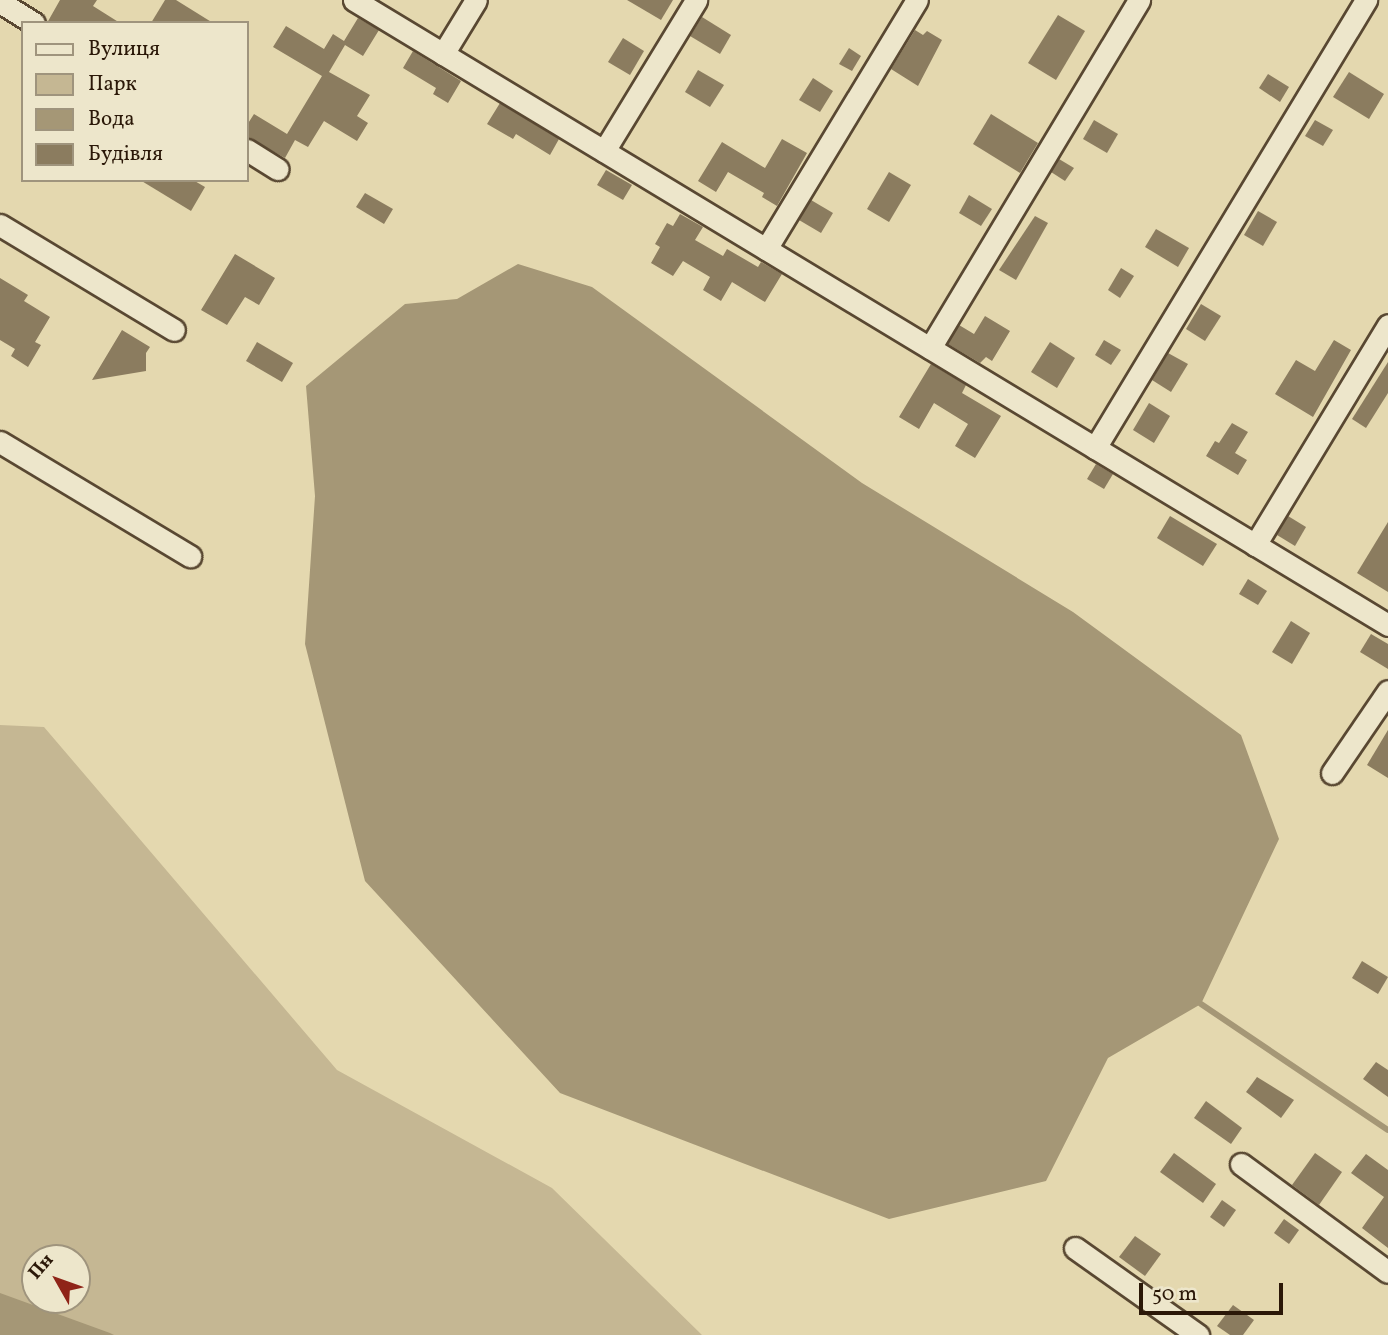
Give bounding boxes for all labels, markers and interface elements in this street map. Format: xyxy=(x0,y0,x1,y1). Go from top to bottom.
legend xyxy=(21,21,248,182)
text: Вулиця xyxy=(88,35,160,64)
text: Парк xyxy=(88,70,137,99)
text: Вода xyxy=(88,105,135,134)
text: Будівля xyxy=(88,140,163,169)
north arrow xyxy=(21,1244,91,1314)
text: Пн xyxy=(23,1248,60,1285)
scale bar xyxy=(1143,1268,1286,1312)
text: 50 m xyxy=(1152,1280,1197,1309)

